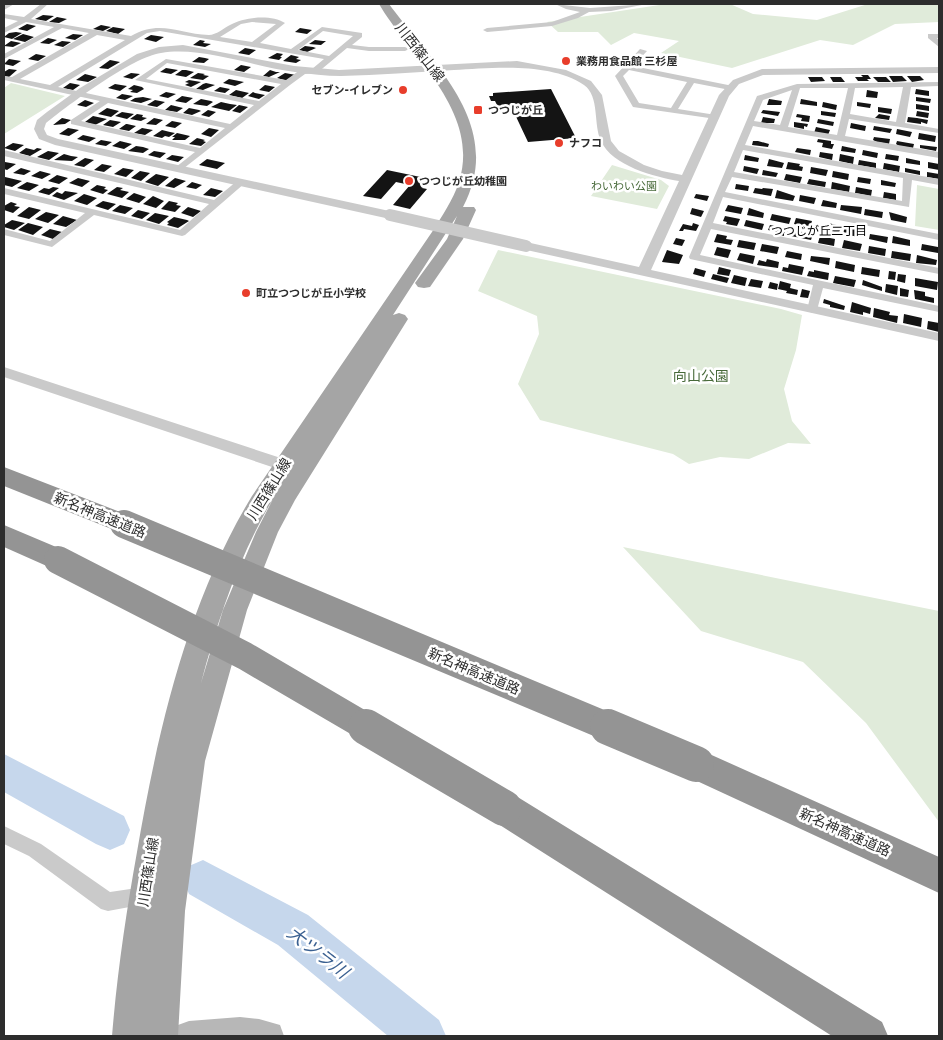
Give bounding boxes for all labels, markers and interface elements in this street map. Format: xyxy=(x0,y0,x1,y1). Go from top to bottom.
street label: 川西篠山線 xyxy=(391,19,449,85)
place label: 業務用食品館 三杉屋 xyxy=(576,54,678,68)
marker: 業務用食品館 三杉屋 xyxy=(560,55,572,67)
place label: セブン-イレブン xyxy=(312,83,393,97)
marker: セブン-イレブン xyxy=(397,84,409,96)
place label: つつじが丘 xyxy=(488,103,543,117)
marker: つつじが丘 xyxy=(472,104,484,116)
place label: ナフコ xyxy=(569,136,602,150)
marker: ナフコ xyxy=(553,137,565,149)
place label: つつじが丘幼稚園 xyxy=(419,174,507,188)
marker: つつじが丘幼稚園 xyxy=(403,175,415,187)
park label: わいわい公園 xyxy=(591,179,657,193)
district label: つつじが丘二丁目 xyxy=(771,223,867,238)
place label: 町立つつじが丘小学校 xyxy=(256,286,366,300)
marker: 町立つつじが丘小学校 xyxy=(240,287,252,299)
park label: 向山公園 xyxy=(673,367,729,385)
street label: 川西篠山線 xyxy=(243,455,295,523)
street label: 新名神高速道路 xyxy=(51,488,149,542)
street label: 新名神高速道路 xyxy=(425,644,523,698)
street label: 新名神高速道路 xyxy=(797,804,893,860)
street label: 川西篠山線 xyxy=(134,836,162,908)
water label: 大ツラ川 xyxy=(283,921,355,984)

